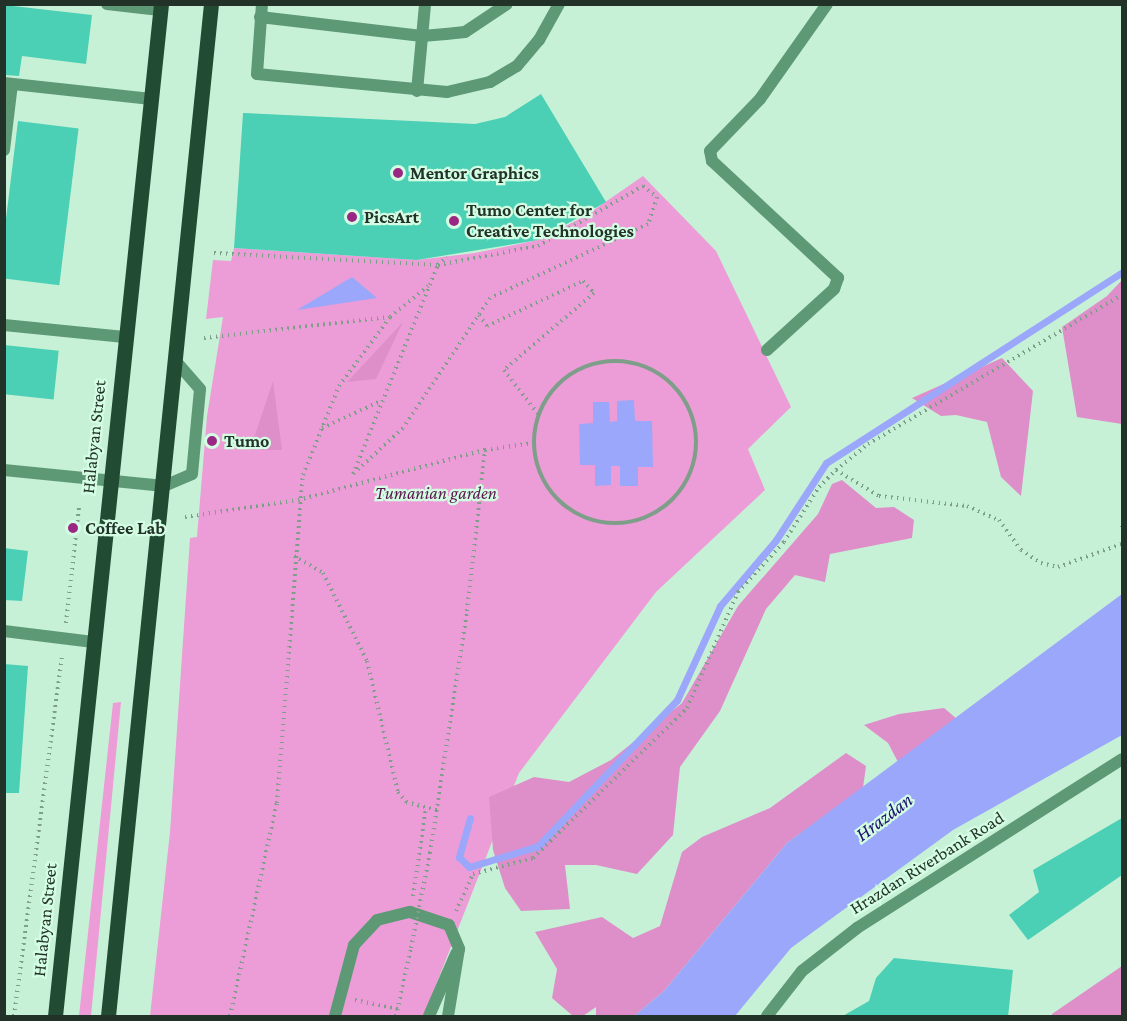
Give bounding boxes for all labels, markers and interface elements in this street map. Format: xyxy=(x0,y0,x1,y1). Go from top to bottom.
place label: Mentor Graphics xyxy=(410,162,539,184)
marker: Mentor Graphics xyxy=(391,166,405,180)
place label: Tumo Center for Creative Technologies xyxy=(466,200,634,242)
place label: PicsArt xyxy=(364,206,419,228)
marker: PicsArt xyxy=(345,210,359,224)
marker: Tumo Center for Creative Technologies xyxy=(447,214,461,228)
street label: Halabyan Street xyxy=(77,379,111,495)
place label: Tumo xyxy=(224,430,269,452)
marker: Tumo xyxy=(205,434,219,448)
park label: Tumanian garden xyxy=(375,482,497,504)
place label: Coffee Lab xyxy=(85,517,165,539)
marker: Coffee Lab xyxy=(66,521,80,535)
water label: Hrazdan xyxy=(851,788,917,846)
street label: Hrazdan Riverbank Road xyxy=(846,807,1008,919)
street label: Halabyan Street xyxy=(28,862,62,978)

